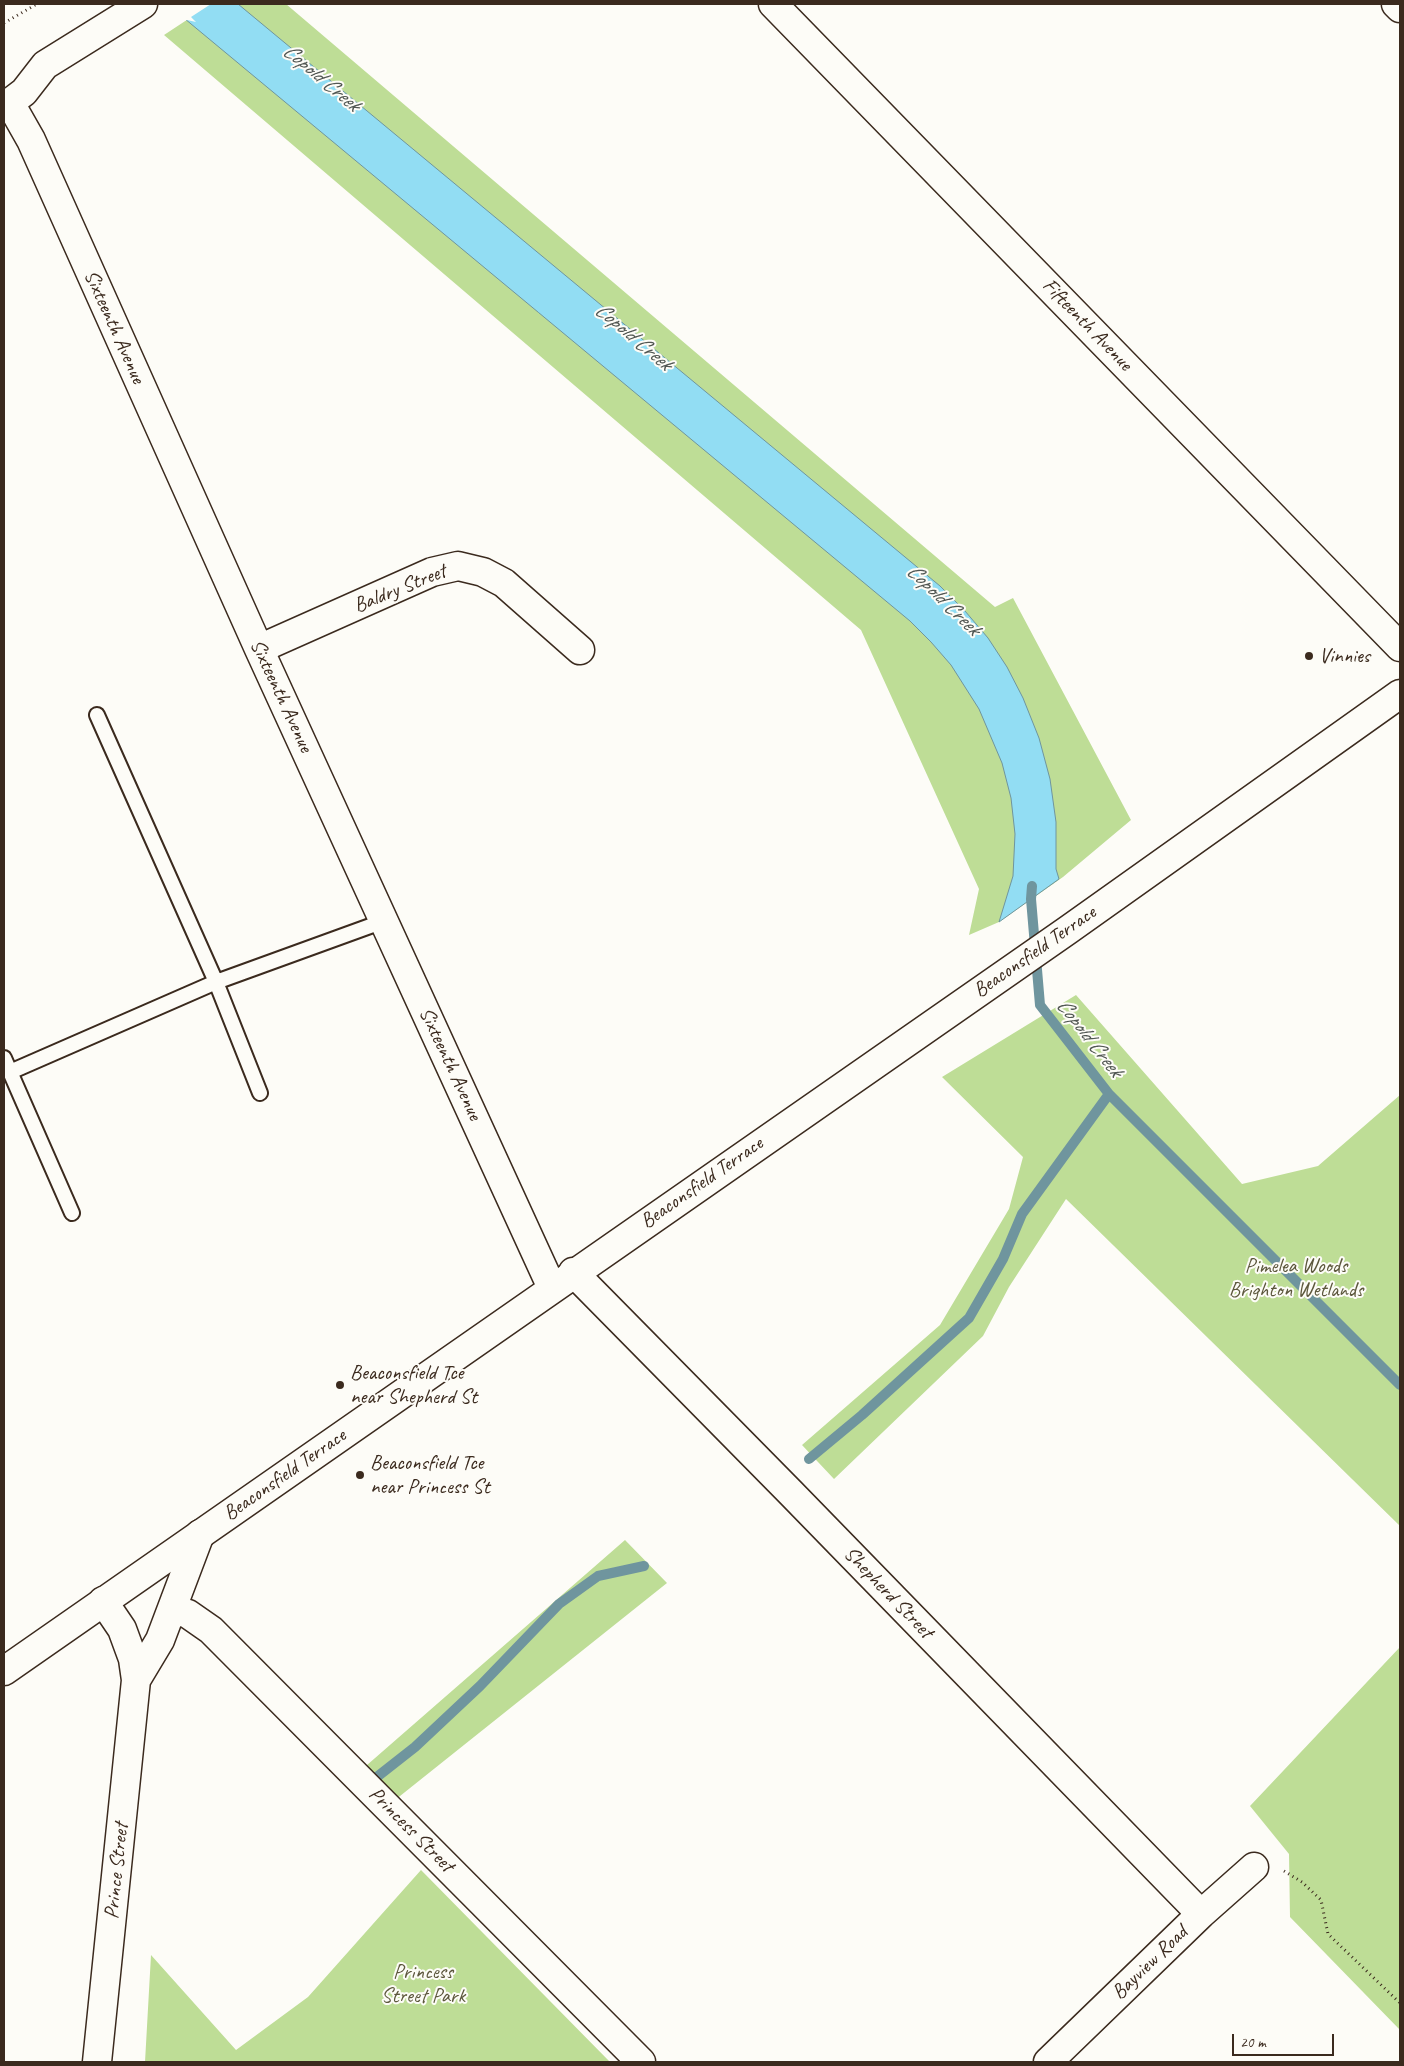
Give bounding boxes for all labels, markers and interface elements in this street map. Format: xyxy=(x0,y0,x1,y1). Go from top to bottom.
water label: Copold Creek xyxy=(277,38,365,118)
street label: Sixteenth Avenue xyxy=(78,266,150,388)
street label: Fifteenth Avenue xyxy=(1037,274,1137,376)
water label: Copold Creek xyxy=(589,297,677,377)
water label: Copold Creek xyxy=(901,558,985,642)
street label: Baldry Street xyxy=(350,559,450,619)
street label: Sixteenth Avenue xyxy=(244,636,318,756)
place label: Vinnies xyxy=(1319,643,1370,669)
marker: Vinnies xyxy=(1303,650,1315,662)
street label: Beaconsfield Terrace xyxy=(969,900,1101,1004)
water label: Copold Creek xyxy=(1050,993,1128,1083)
street label: Sixteenth Avenue xyxy=(413,1004,487,1124)
street label: Beaconsfield Terrace xyxy=(636,1131,768,1235)
park label: Pimelea Woods Brighton Wetlands xyxy=(1229,1253,1363,1303)
place label: Beaconsfield Tce near Shepherd St xyxy=(350,1360,477,1410)
marker: Beaconsfield Tce near Shepherd St xyxy=(334,1379,346,1391)
street label: Beaconsfield Terrace xyxy=(219,1423,351,1527)
place label: Beaconsfield Tce near Princess St xyxy=(370,1450,490,1500)
marker: Beaconsfield Tce near Princess St xyxy=(354,1469,366,1481)
street label: Shepherd Street xyxy=(838,1542,938,1644)
street label: Princess Street xyxy=(363,1782,459,1878)
street label: Prince Street xyxy=(99,1822,135,1920)
street label: Bayview Road xyxy=(1107,1921,1193,2005)
park label: Princess Street Park xyxy=(381,1959,465,2009)
scale bar xyxy=(1234,2024,1336,2056)
text: 20 m xyxy=(1240,2033,1266,2052)

